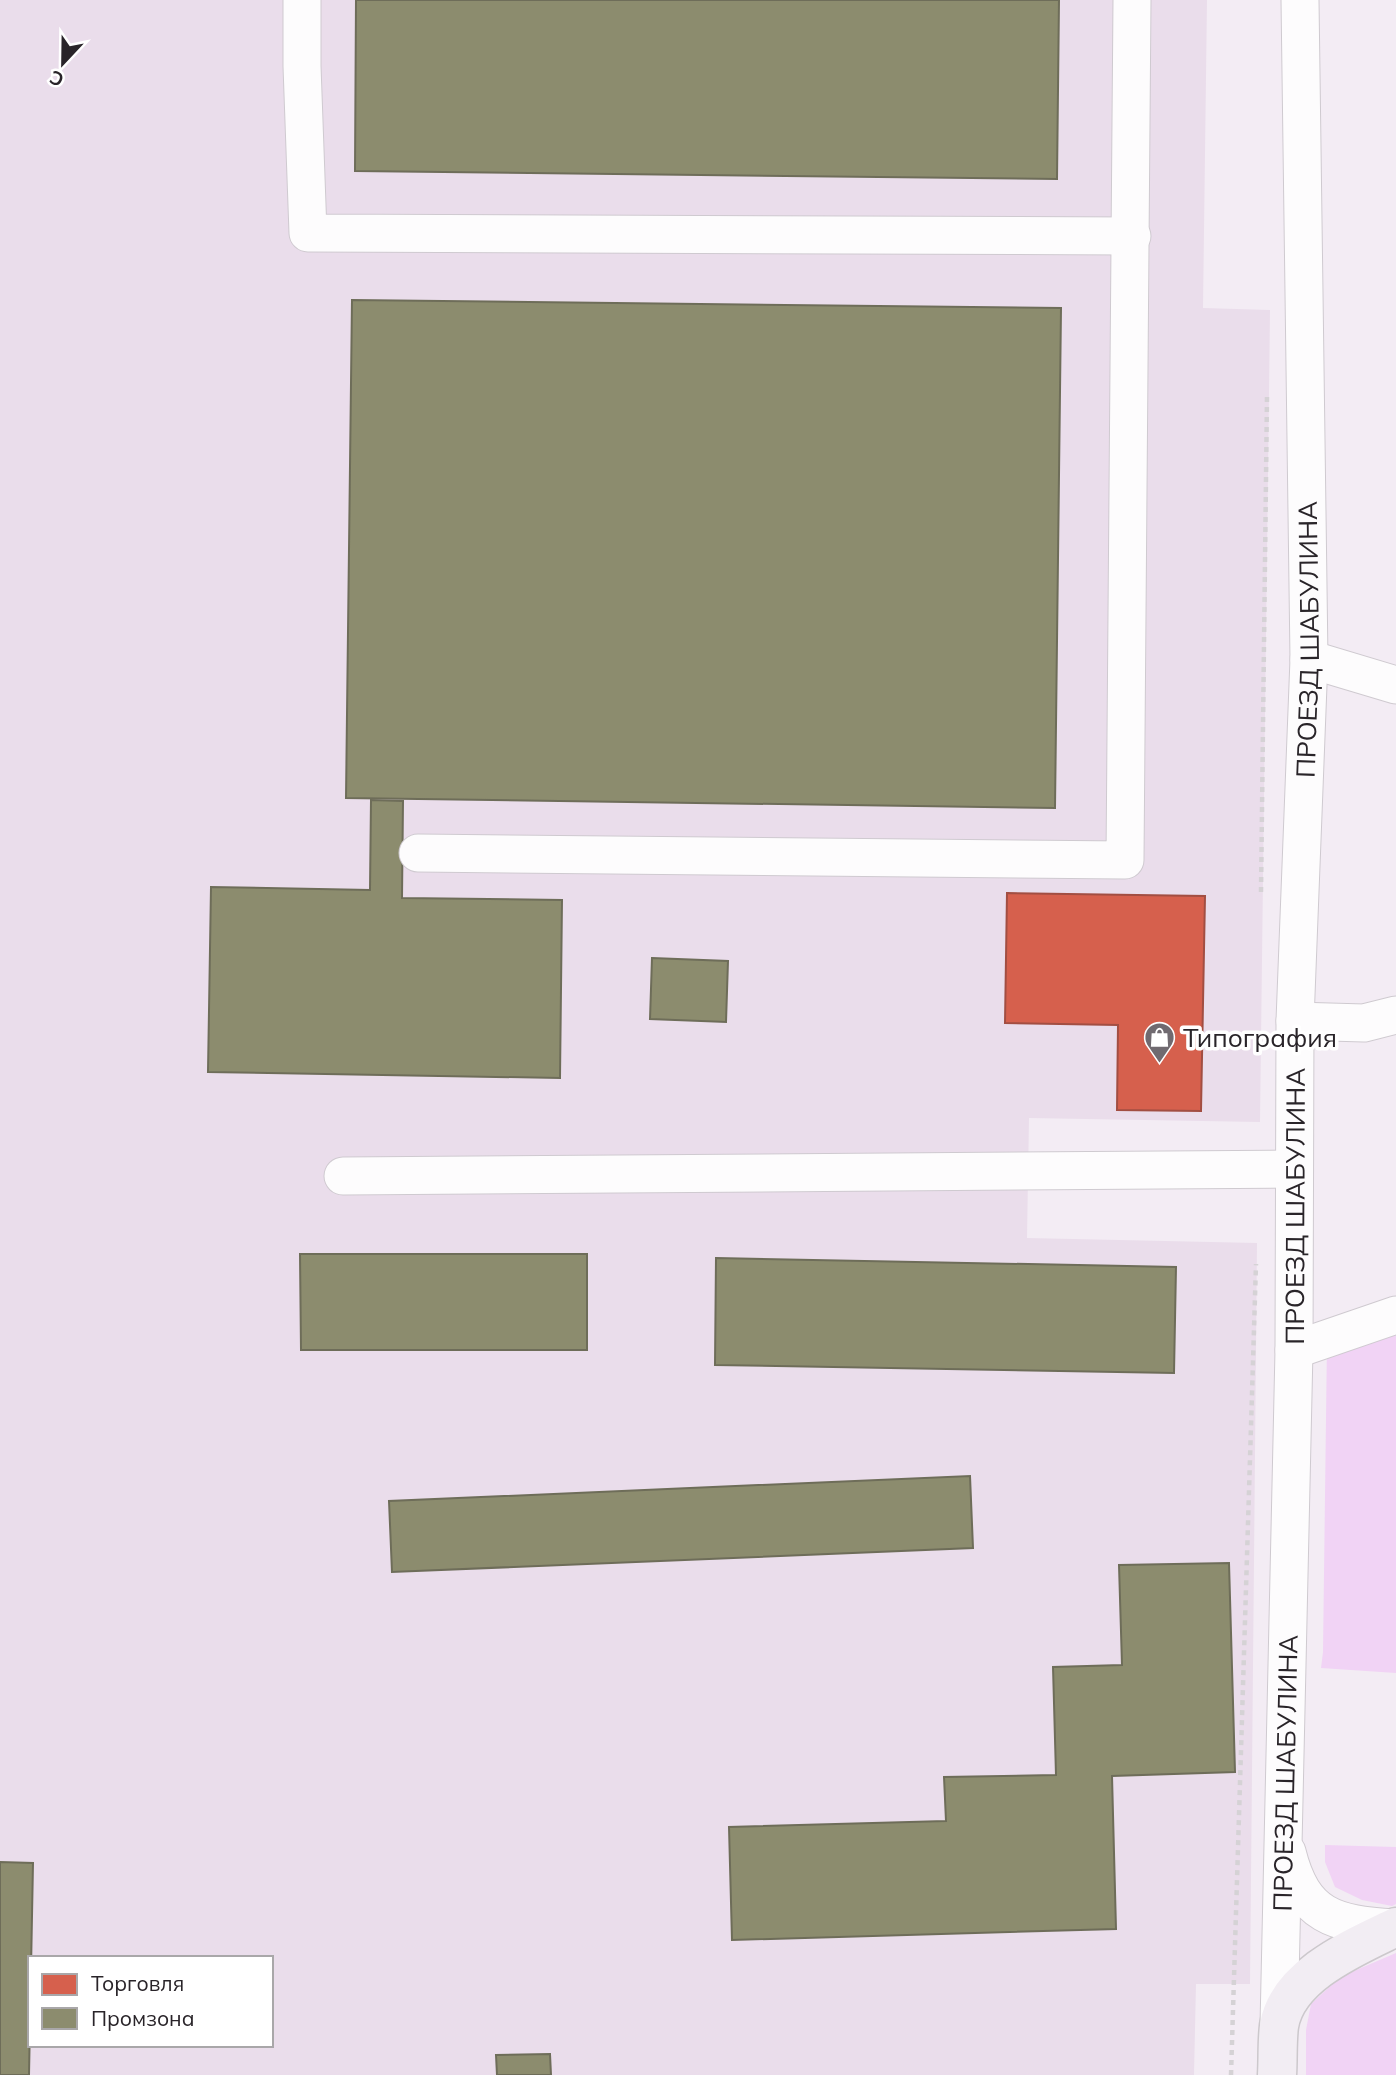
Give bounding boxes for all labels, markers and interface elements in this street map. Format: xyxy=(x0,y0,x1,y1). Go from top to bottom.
north arrow xyxy=(28,28,98,98)
text: С xyxy=(46,65,67,92)
street label: ПРОЕЗД ШАБУЛИНА xyxy=(1288,501,1326,779)
shop icon: Типография xyxy=(1143,1020,1177,1064)
place label: Типография xyxy=(1183,1021,1337,1054)
street label: ПРОЕЗД ШАБУЛИНА xyxy=(1278,1068,1311,1345)
street label: ПРОЕЗД ШАБУЛИНА xyxy=(1265,1634,1304,1912)
legend xyxy=(28,1956,273,2047)
text: Торговля xyxy=(91,1970,184,1996)
text: Промзона xyxy=(91,2005,194,2031)

